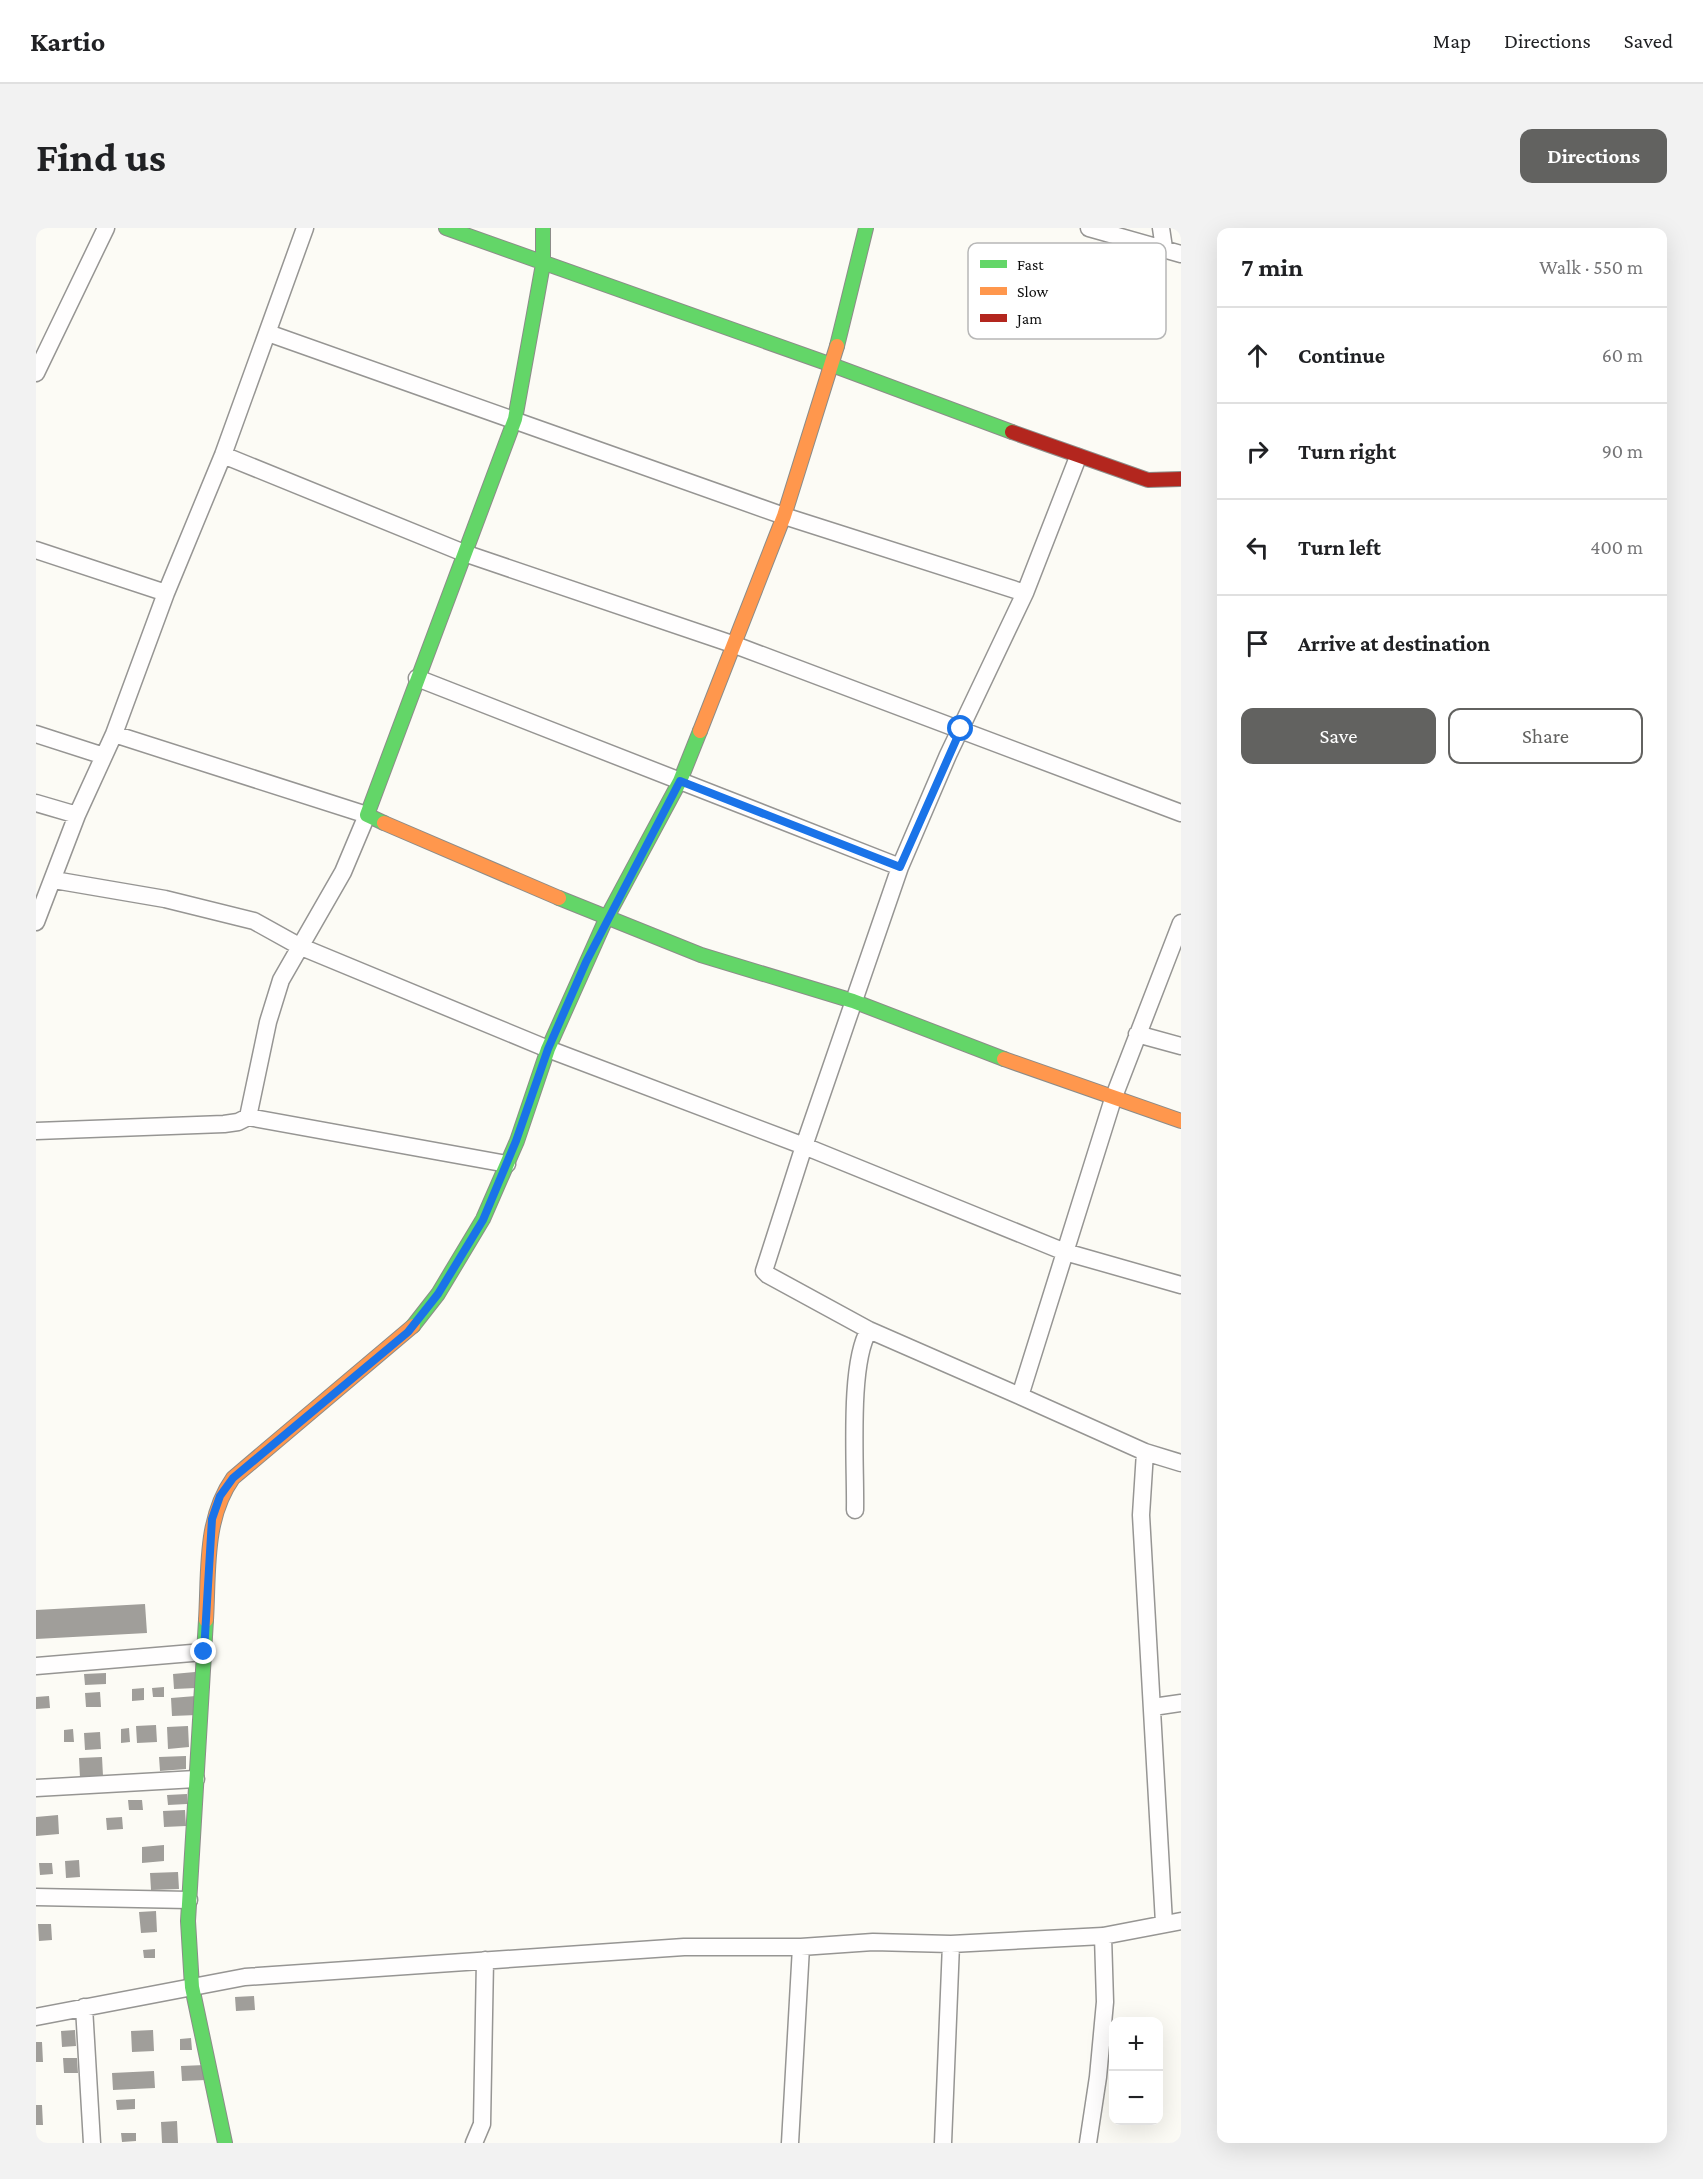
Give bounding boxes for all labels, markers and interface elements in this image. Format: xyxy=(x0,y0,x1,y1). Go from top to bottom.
text: Kartio xyxy=(30,26,105,57)
text: Map xyxy=(1433,29,1471,53)
text: Directions xyxy=(1504,29,1591,53)
text: Saved xyxy=(1624,29,1673,53)
button: Directions xyxy=(1520,129,1667,183)
text: Find us xyxy=(36,133,166,180)
legend xyxy=(968,243,1166,339)
text: 7 min xyxy=(1241,253,1303,282)
text: Fast xyxy=(1017,256,1044,273)
text: Walk · 550 m xyxy=(1539,256,1643,278)
text: Slow xyxy=(1017,283,1049,300)
text: Jam xyxy=(1015,310,1042,328)
icon: ahead xyxy=(1241,339,1274,372)
text: Continue xyxy=(1298,343,1385,368)
text: 60 m xyxy=(1602,344,1643,366)
icon: right xyxy=(1241,435,1274,468)
text: Turn right xyxy=(1298,439,1396,464)
text: 90 m xyxy=(1602,440,1643,462)
icon: left xyxy=(1241,531,1274,564)
text: Turn left xyxy=(1298,535,1381,560)
text: 400 m xyxy=(1590,536,1643,558)
icon: arrive xyxy=(1241,627,1274,660)
text: Arrive at destination xyxy=(1298,631,1490,656)
button: Save xyxy=(1241,708,1436,764)
button: Share xyxy=(1448,708,1643,764)
route start xyxy=(947,715,973,741)
route end xyxy=(190,1638,216,1664)
map controls xyxy=(1109,2017,1163,2125)
button: + xyxy=(1109,2017,1163,2071)
button: − xyxy=(1109,2071,1163,2125)

